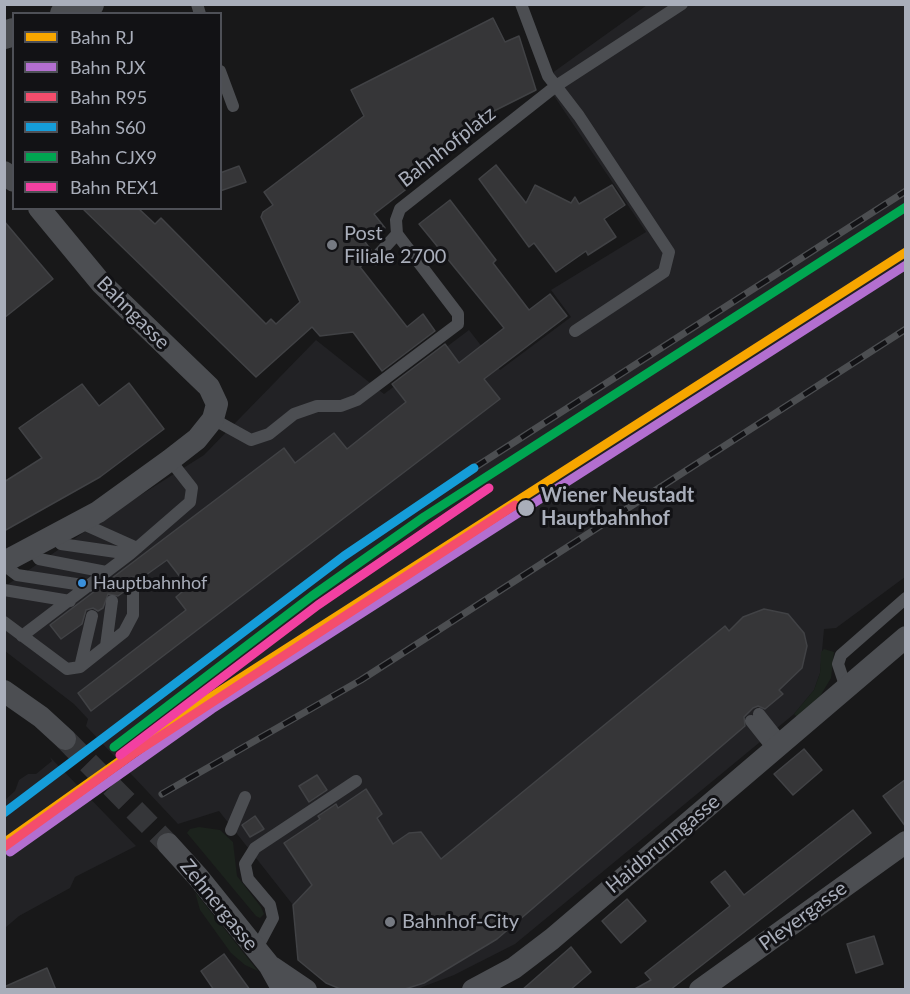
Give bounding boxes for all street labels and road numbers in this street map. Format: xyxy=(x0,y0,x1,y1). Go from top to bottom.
street label: Bahnhofplatz xyxy=(394,102,500,192)
street label: Bahngasse xyxy=(92,272,174,354)
street label: Haidbrunngasse xyxy=(601,789,725,899)
street label: Zehnergasse xyxy=(175,855,263,955)
street label: Pleyergasse xyxy=(754,876,852,956)

